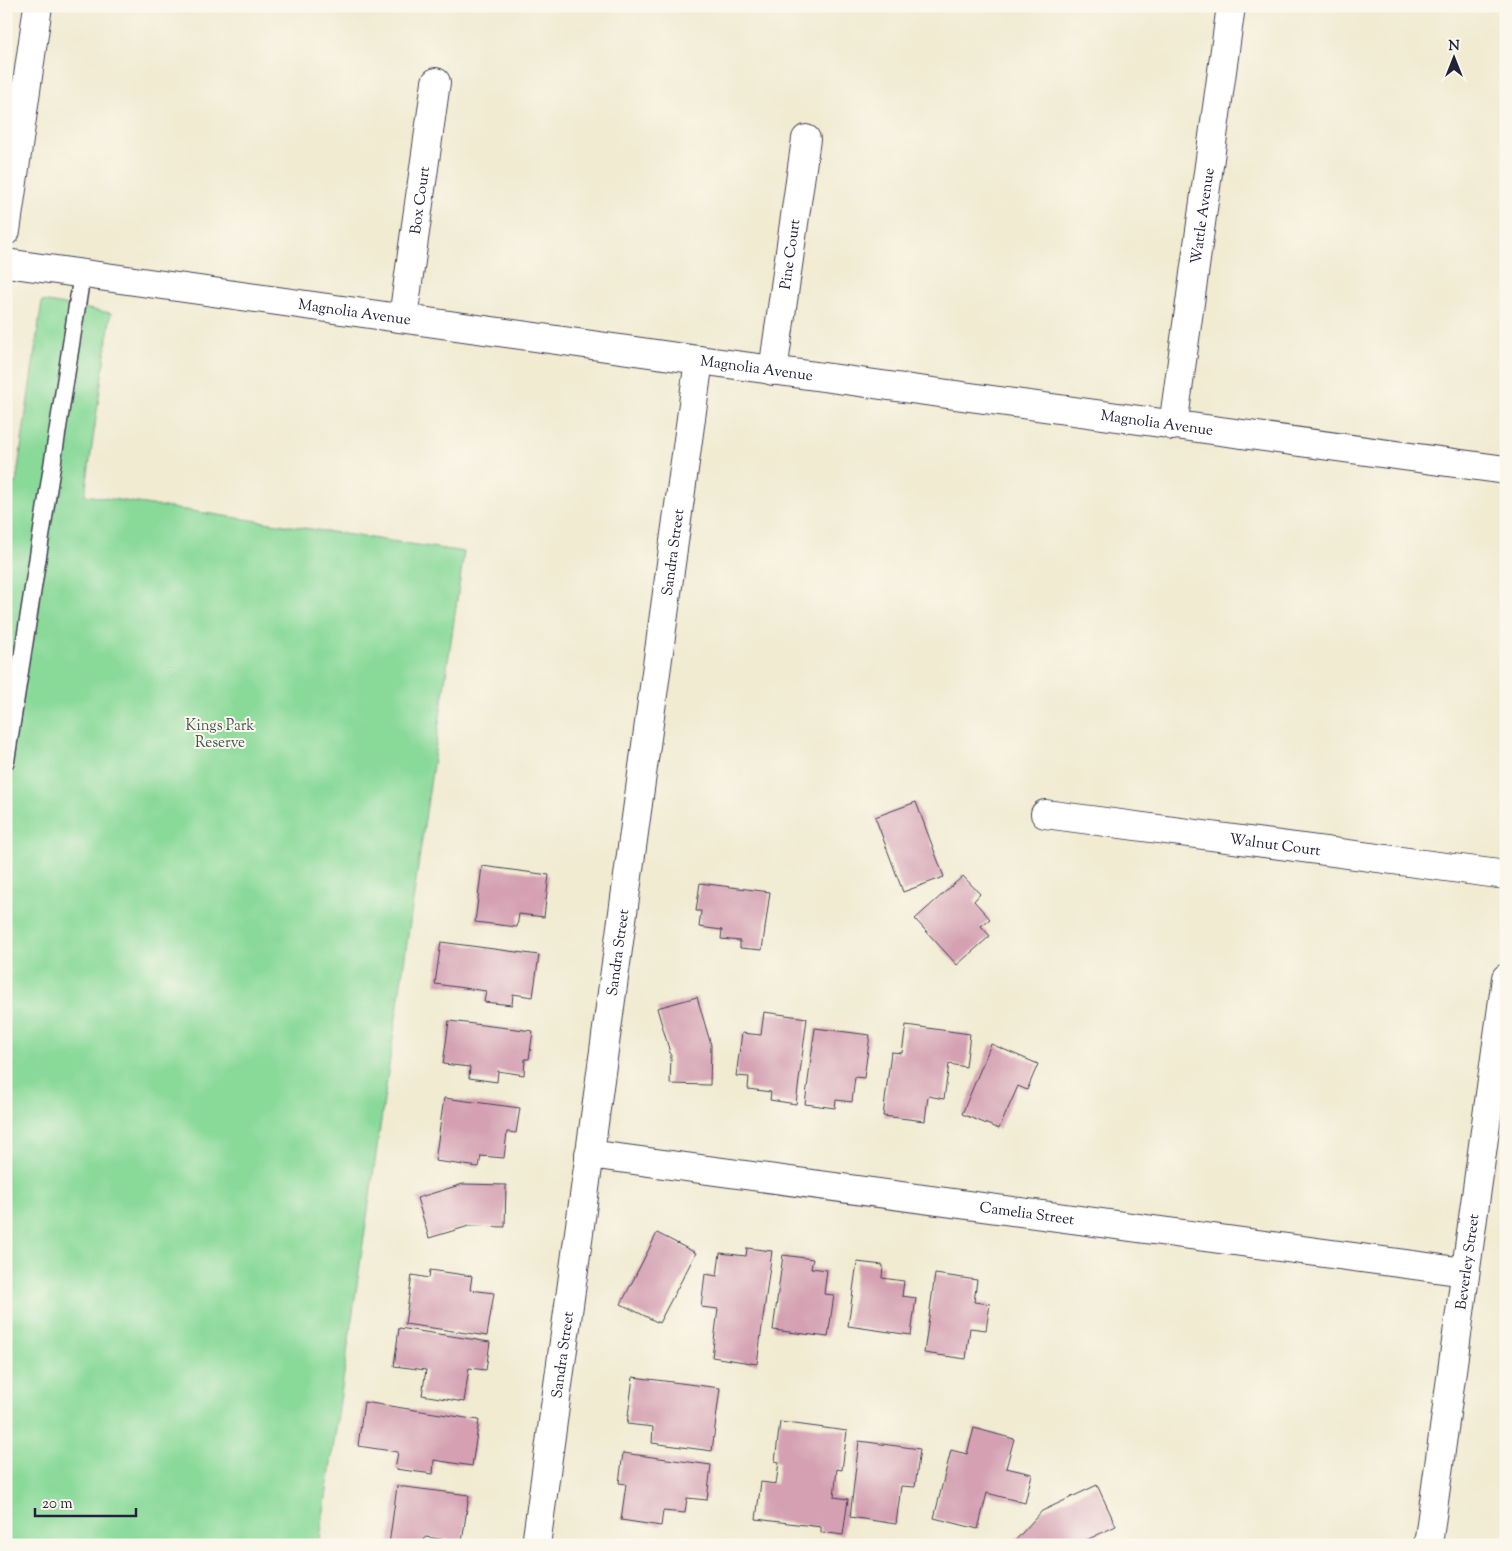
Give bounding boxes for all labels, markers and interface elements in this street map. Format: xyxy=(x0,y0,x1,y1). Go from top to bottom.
north arrow xyxy=(1430,32,1480,82)
text: N xyxy=(1448,37,1460,57)
street label: Box Court xyxy=(406,165,436,236)
street label: Wattle Avenue xyxy=(1186,167,1221,266)
street label: Pine Court xyxy=(776,218,806,291)
street label: Magnolia Avenue xyxy=(297,295,412,332)
street label: Magnolia Avenue xyxy=(699,351,814,387)
street label: Magnolia Avenue xyxy=(1099,406,1214,442)
street label: Sandra Street xyxy=(658,508,690,597)
park label: Kings Park Reserve xyxy=(186,716,254,754)
street label: Walnut Court xyxy=(1228,829,1322,862)
street label: Sandra Street xyxy=(603,908,635,998)
street label: Camelia Street xyxy=(978,1198,1076,1231)
street label: Beverley Street xyxy=(1451,1213,1485,1311)
street label: Sandra Street xyxy=(547,1310,580,1400)
scale bar xyxy=(35,1486,136,1518)
text: 20 m xyxy=(42,1494,73,1515)

